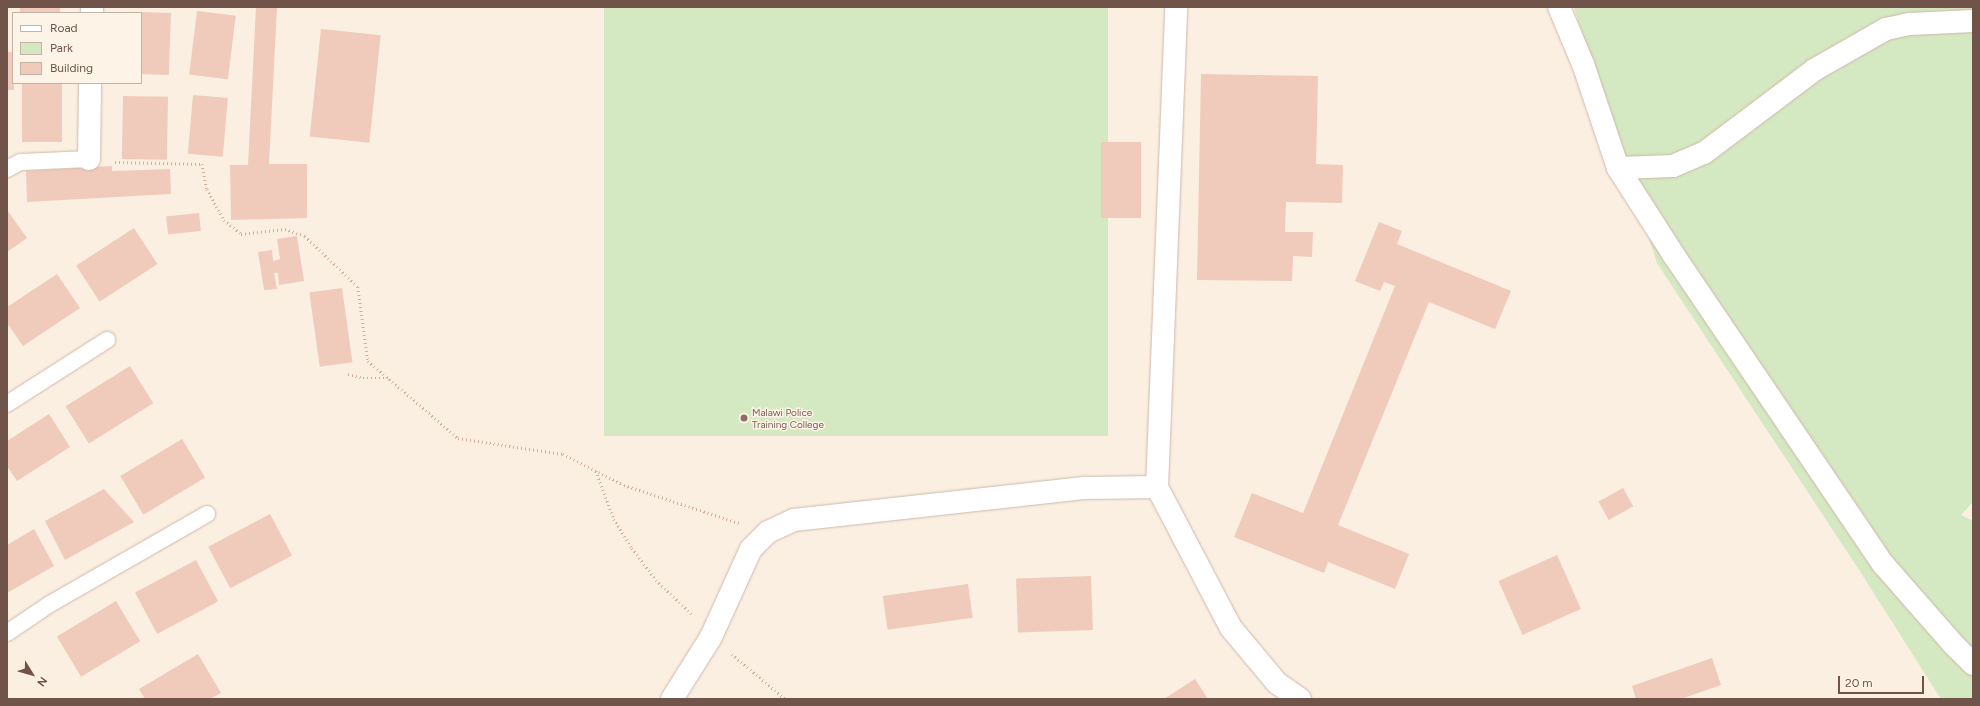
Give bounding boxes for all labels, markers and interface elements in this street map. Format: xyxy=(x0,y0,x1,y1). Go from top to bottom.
legend xyxy=(12,12,142,84)
text: Road xyxy=(50,21,78,35)
text: Park xyxy=(50,41,73,55)
text: Building xyxy=(50,61,93,75)
place label: Malawi Police Training College xyxy=(752,406,824,430)
marker: Malawi Police Training College xyxy=(739,413,749,423)
north arrow xyxy=(12,654,52,694)
scale bar xyxy=(1840,668,1926,694)
text: N xyxy=(34,674,50,689)
text: 20 m xyxy=(1845,676,1873,690)

